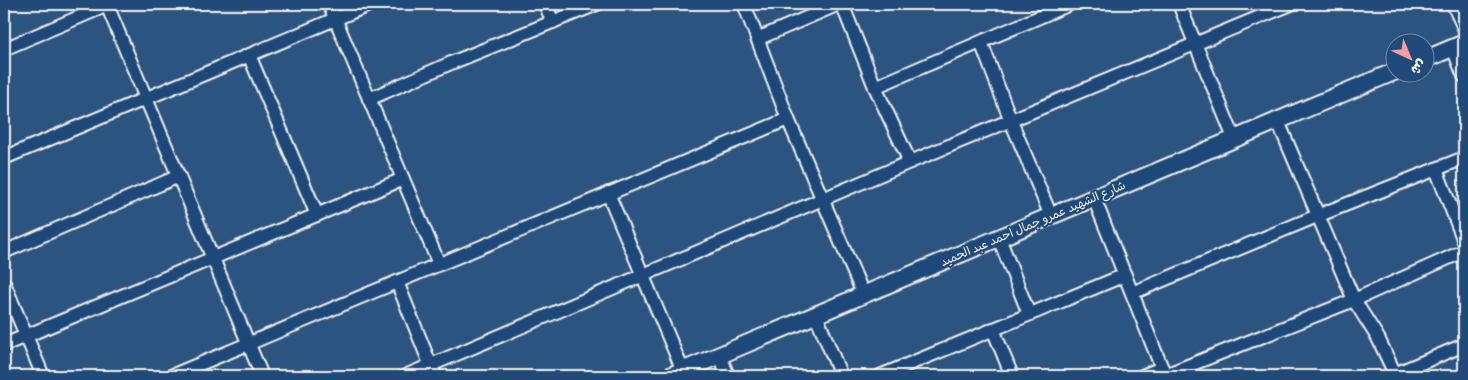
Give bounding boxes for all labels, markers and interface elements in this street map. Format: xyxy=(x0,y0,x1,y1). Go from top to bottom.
north arrow xyxy=(1386,32,1436,82)
text: ش xyxy=(1407,56,1430,78)
street label: شارع الشهيد عمرو جمال احمد عبد الحميد xyxy=(938,178,1128,271)

